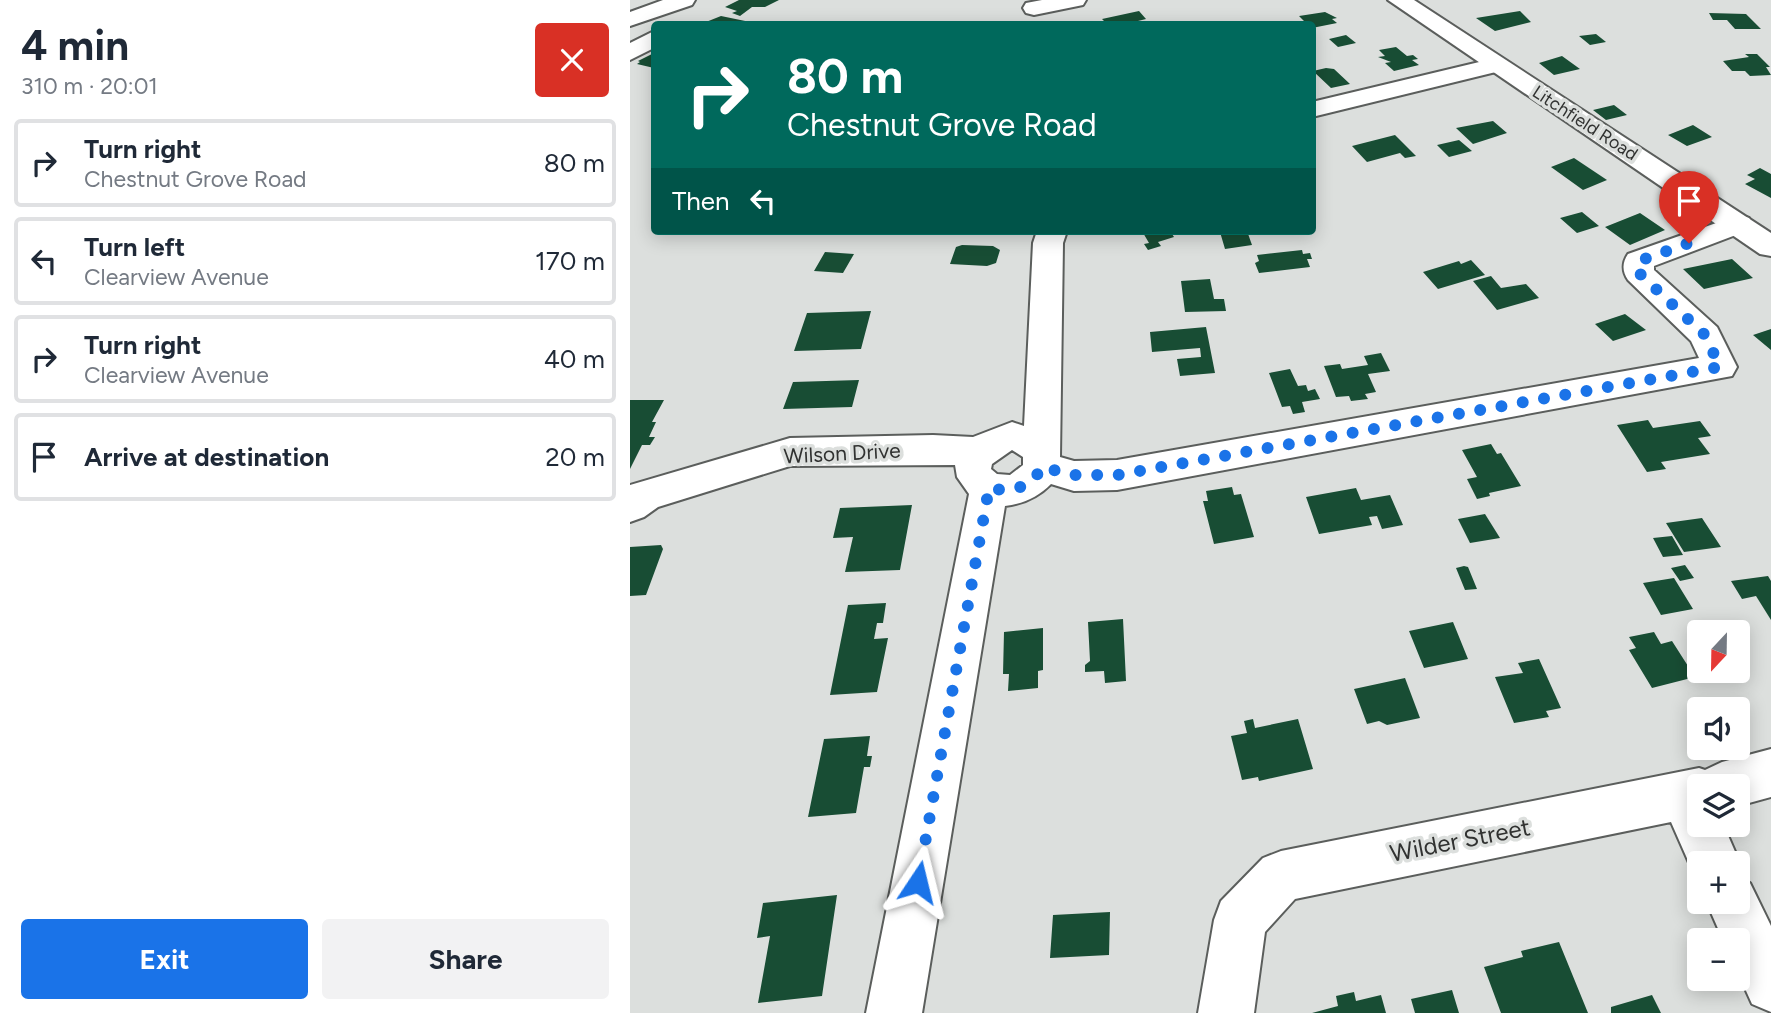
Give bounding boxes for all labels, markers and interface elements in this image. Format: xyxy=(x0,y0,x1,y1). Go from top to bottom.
text: 4 min xyxy=(21,20,129,71)
button: close xyxy=(535,23,609,97)
text: 80 m xyxy=(787,46,903,105)
icon: right xyxy=(672,49,763,140)
text: 310 m · 20:01 xyxy=(21,72,158,100)
street label: Litchfield Road xyxy=(1528,81,1642,165)
text: Chestnut Grove Road xyxy=(787,106,1097,144)
text: Turn right xyxy=(84,133,201,165)
icon: right xyxy=(25,144,63,182)
text: 80 m xyxy=(544,147,605,179)
text: Chestnut Grove Road xyxy=(84,165,307,193)
pin xyxy=(1659,171,1719,243)
icon: left xyxy=(744,182,782,220)
icon: arrive xyxy=(1670,182,1708,220)
text: Then xyxy=(672,185,730,217)
text: Turn left xyxy=(84,231,185,263)
icon: left xyxy=(25,242,63,280)
text: 170 m xyxy=(535,245,605,277)
text: Clearview Avenue xyxy=(84,263,269,291)
text: Turn right xyxy=(84,329,201,361)
icon: right xyxy=(25,340,63,378)
text: 40 m xyxy=(544,343,605,375)
text: Clearview Avenue xyxy=(84,361,269,389)
street label: Wilson Drive xyxy=(783,437,901,469)
icon: arrive xyxy=(25,438,63,476)
text: Arrive at destination xyxy=(84,441,329,473)
text: 20 m xyxy=(545,441,605,473)
north arrow xyxy=(1687,620,1750,682)
map controls xyxy=(1687,620,1750,991)
button: sound xyxy=(1687,697,1750,760)
button: layers xyxy=(1687,774,1750,837)
street label: Wilder Street xyxy=(1387,812,1533,868)
position arrow xyxy=(881,845,955,919)
button: + xyxy=(1687,851,1750,914)
button: Exit xyxy=(21,919,308,999)
button: Share xyxy=(322,919,609,999)
button: − xyxy=(1687,928,1750,991)

